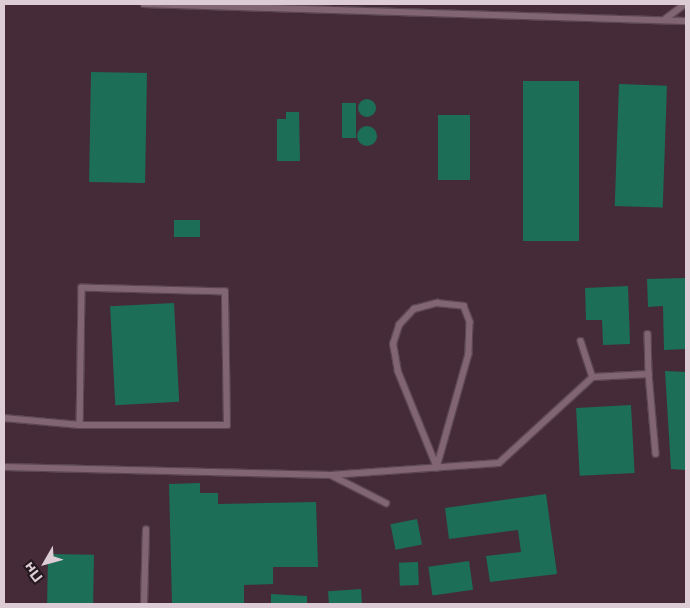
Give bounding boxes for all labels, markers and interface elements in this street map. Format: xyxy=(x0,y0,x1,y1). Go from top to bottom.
north arrow xyxy=(20,538,70,588)
text: Пн xyxy=(20,558,47,586)

